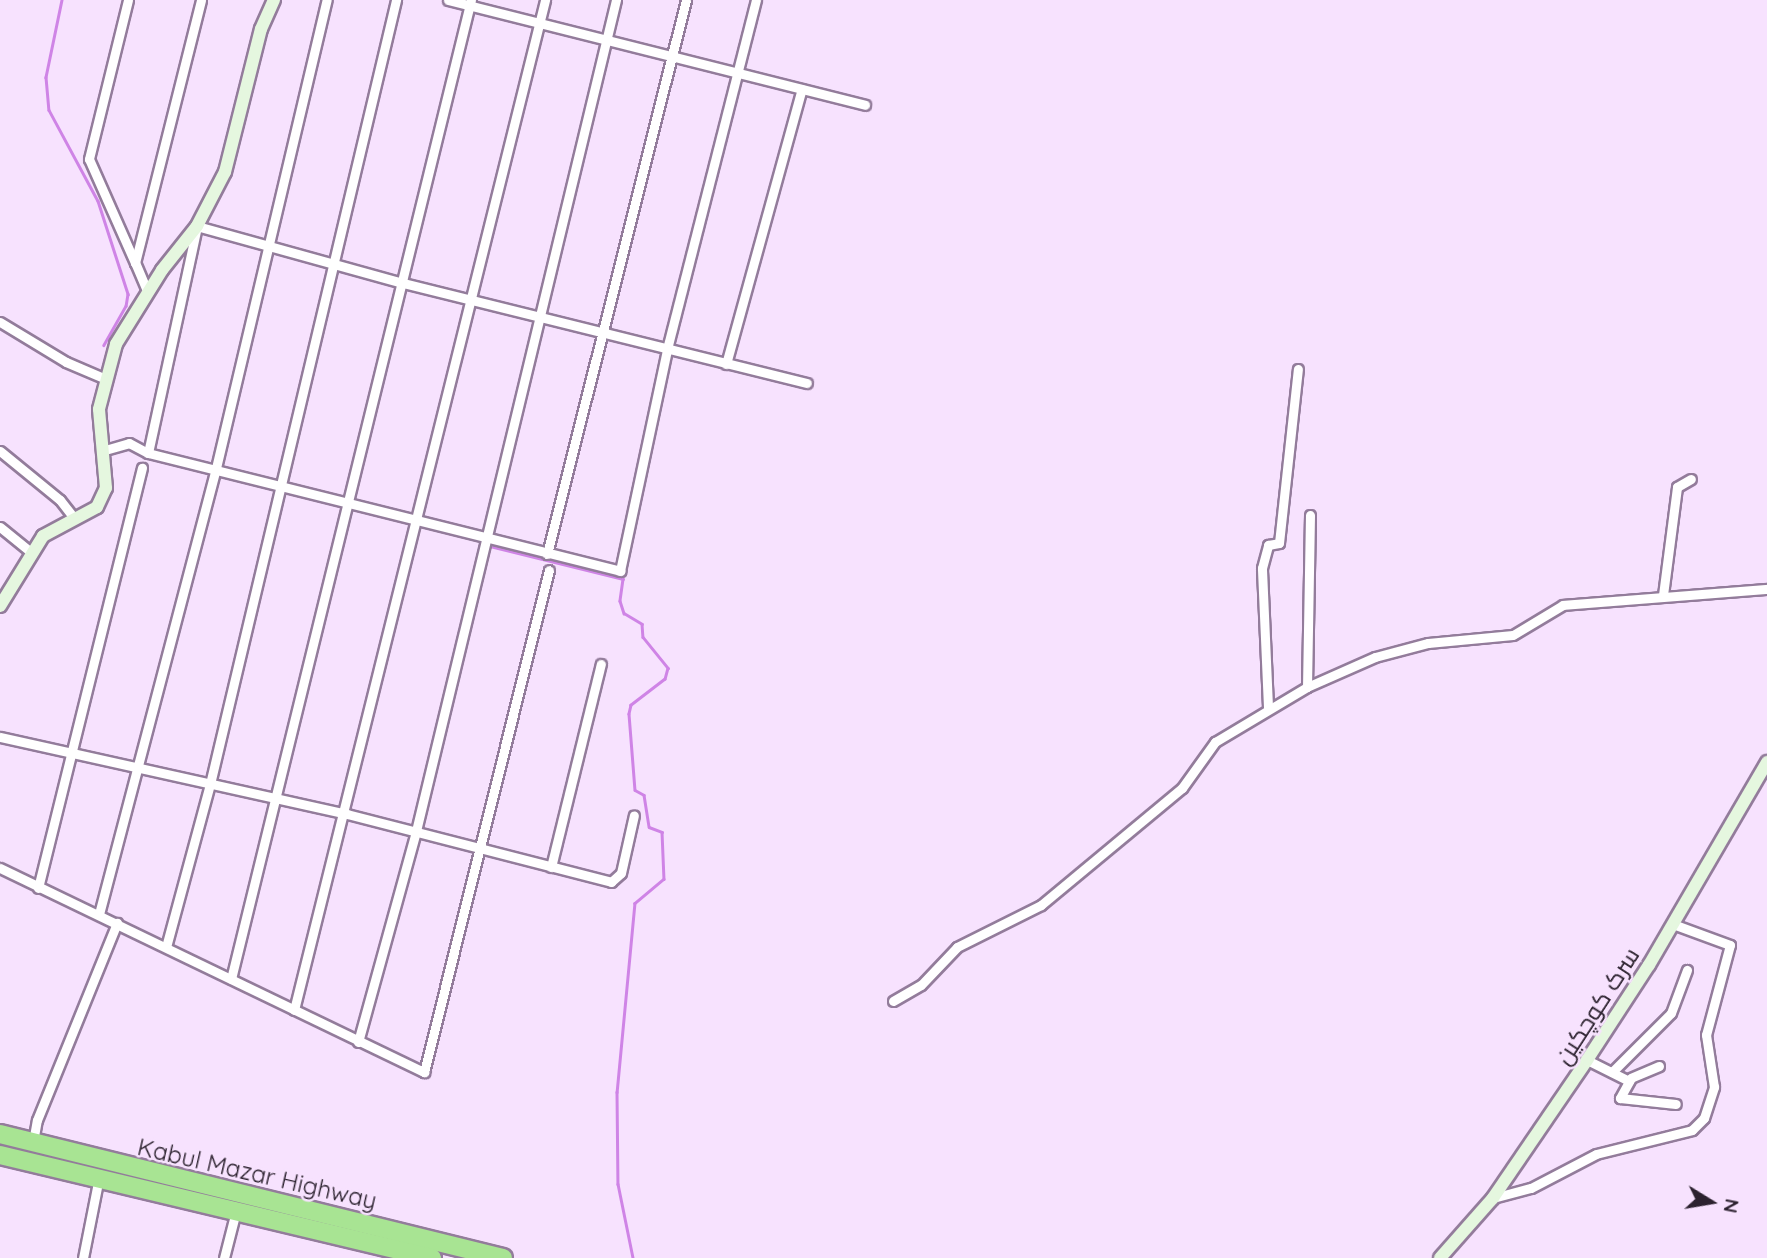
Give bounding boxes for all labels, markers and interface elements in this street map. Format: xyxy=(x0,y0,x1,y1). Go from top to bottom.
street label: سرک کوچکین xyxy=(1548,942,1646,1070)
street label: Kabul Mazar Highway xyxy=(135,1132,379,1216)
north arrow xyxy=(1676,1167,1746,1237)
text: N xyxy=(1719,1197,1745,1215)

